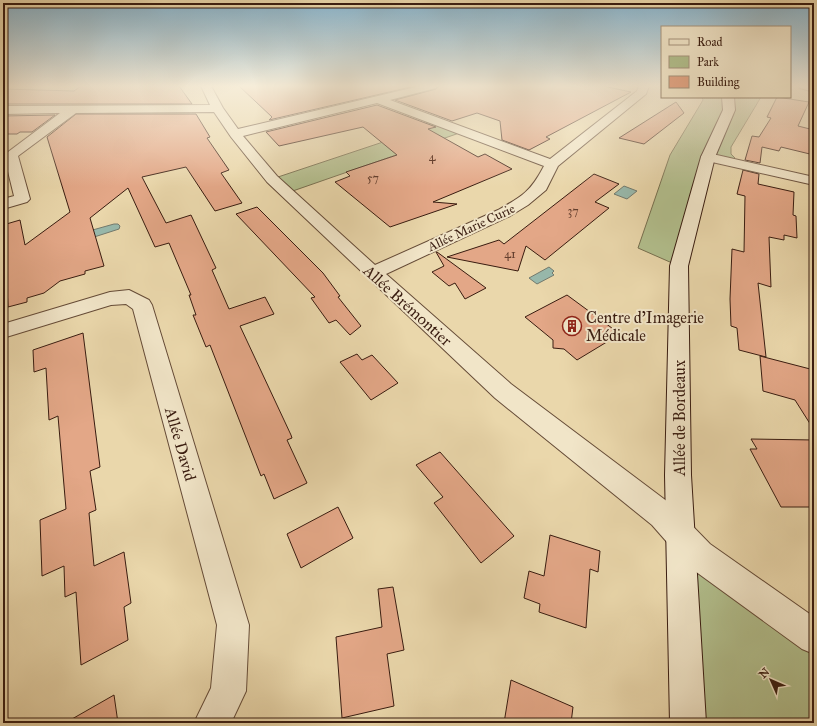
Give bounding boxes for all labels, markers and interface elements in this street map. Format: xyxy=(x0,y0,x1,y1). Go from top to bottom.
legend xyxy=(661,26,791,98)
text: Road xyxy=(697,35,723,49)
text: Park xyxy=(697,55,719,69)
text: Building xyxy=(697,75,740,90)
house number: 4 xyxy=(429,150,436,164)
house number: 57 xyxy=(367,171,379,185)
street label: Allée Marie Curie xyxy=(424,200,518,256)
house number: 37 xyxy=(567,204,579,218)
house number: 41 xyxy=(504,247,516,261)
street label: Allée Brémontier xyxy=(359,260,456,350)
place label: Centre d'Imagerie Médicale xyxy=(586,308,704,345)
building icon: Centre d'Imagerie Médicale xyxy=(561,315,583,337)
street label: Allée de Bordeaux xyxy=(670,360,689,477)
street label: Allée David xyxy=(161,404,200,483)
north arrow xyxy=(751,660,791,700)
text: N xyxy=(756,665,773,681)

